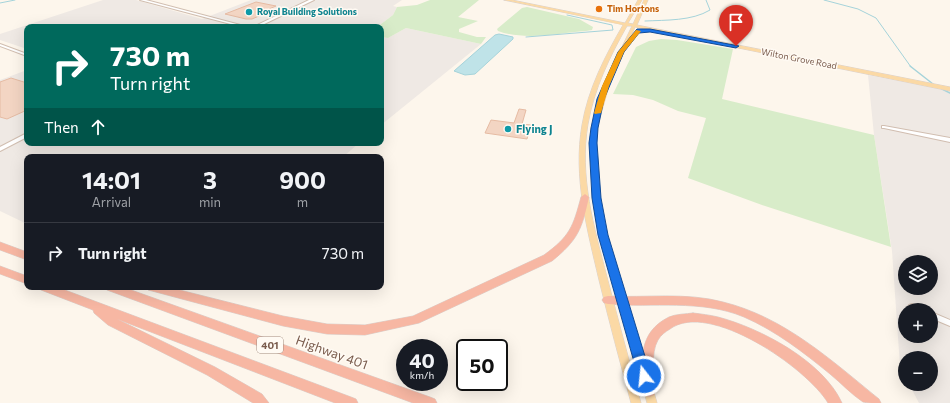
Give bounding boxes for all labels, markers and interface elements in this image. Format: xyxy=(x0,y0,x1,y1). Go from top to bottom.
place label: Tim Hortons xyxy=(607,3,659,14)
marker: Tim Hortons xyxy=(594,4,604,14)
pin xyxy=(719,5,753,46)
place label: Royal Building Solutions xyxy=(257,6,357,17)
marker: Royal Building Solutions xyxy=(244,7,254,17)
icon: arrive xyxy=(725,11,747,33)
text: 730 m xyxy=(110,38,190,72)
icon: right xyxy=(44,40,96,92)
street label: Wilton Grove Road xyxy=(760,46,838,71)
text: Turn right xyxy=(110,72,190,94)
icon: ahead xyxy=(87,116,109,138)
text: Then xyxy=(44,118,79,136)
place label: Flying J xyxy=(516,122,552,136)
marker: Flying J xyxy=(503,124,513,134)
text: 14:01 xyxy=(82,165,141,194)
text: 3 xyxy=(203,165,217,194)
text: 900 xyxy=(279,165,326,194)
text: Arrival xyxy=(92,194,131,210)
text: min xyxy=(199,194,221,210)
text: m xyxy=(297,194,308,210)
icon: right xyxy=(44,242,66,264)
text: Turn right xyxy=(78,244,147,262)
text: 730 m xyxy=(322,244,364,262)
map controls xyxy=(898,255,938,391)
button: layers xyxy=(898,255,938,295)
button: + xyxy=(898,303,938,343)
street label: Highway 401 xyxy=(294,332,370,372)
road number: 401 xyxy=(257,337,283,353)
speed limit sign: 50 xyxy=(456,339,508,391)
text: 40 xyxy=(409,348,435,372)
button: − xyxy=(898,351,938,391)
position arrow xyxy=(623,355,665,397)
text: km/h xyxy=(410,369,434,381)

